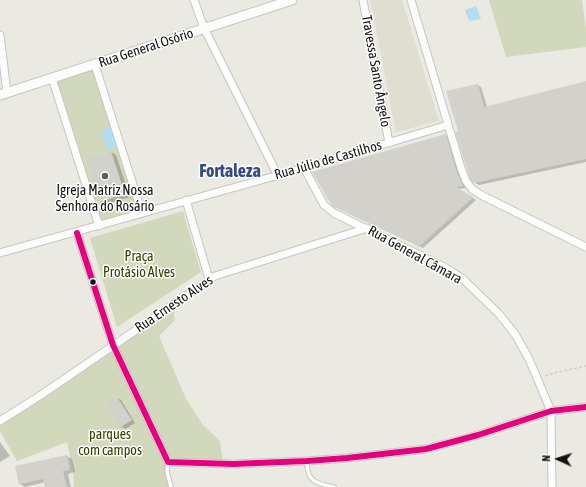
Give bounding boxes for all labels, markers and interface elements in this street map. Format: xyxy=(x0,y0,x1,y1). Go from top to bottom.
street label: Travessa Santo Ângelo xyxy=(358,14,394,128)
street label: Rua General Osório xyxy=(96,25,196,71)
street label: Rua Júlio de Castilhos xyxy=(272,137,384,183)
district label: Fortaleza xyxy=(199,160,261,182)
marker: Igreja Matriz Nossa Senhora do Rosário xyxy=(100,171,110,181)
place label: Igreja Matriz Nossa Senhora do Rosário xyxy=(56,183,154,216)
street label: Rua General Câmara xyxy=(365,222,465,288)
park label: Praça Protásio Alves xyxy=(103,249,175,282)
street label: Rua Ernesto Alves xyxy=(132,272,216,336)
unlabelled marker xyxy=(88,277,98,287)
park label: parques com campos xyxy=(78,427,142,460)
north arrow xyxy=(538,439,578,479)
text: N xyxy=(540,455,552,462)

